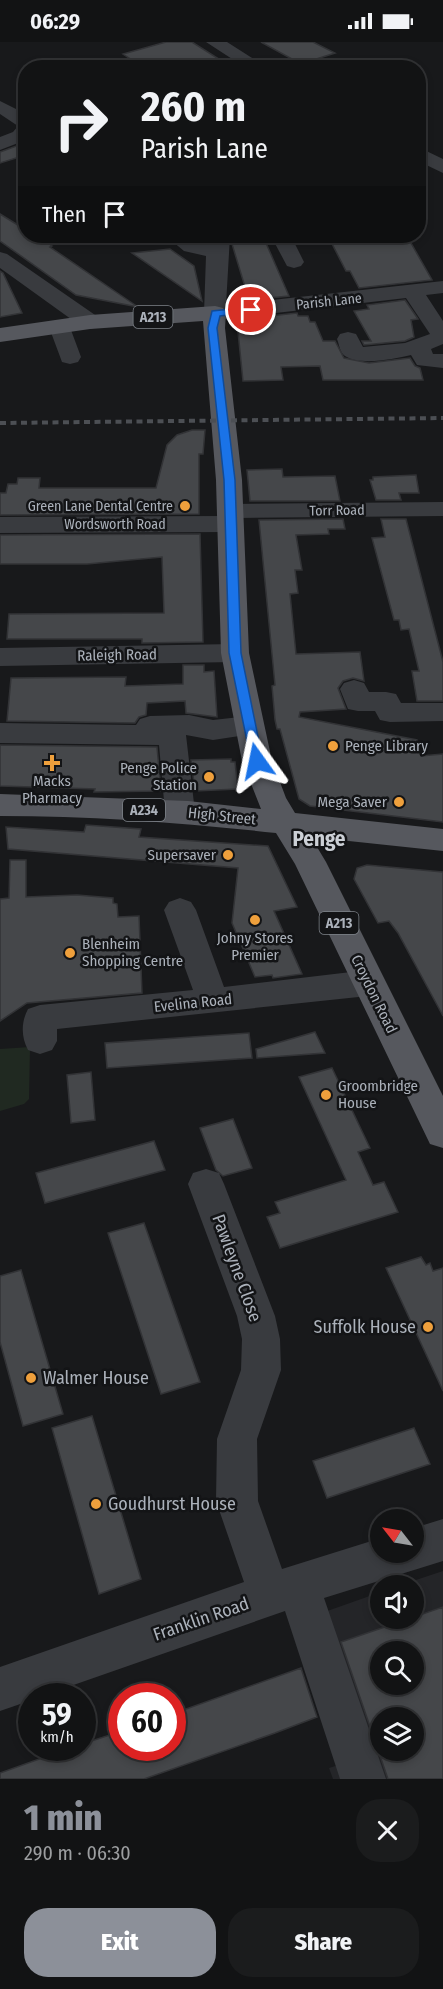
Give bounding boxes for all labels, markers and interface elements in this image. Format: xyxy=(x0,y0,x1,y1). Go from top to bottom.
text: 06:29 xyxy=(30,8,80,35)
text: 260 m xyxy=(141,82,246,132)
icon: right xyxy=(42,84,120,162)
text: Parish Lane xyxy=(141,133,268,165)
icon: arrive xyxy=(98,198,131,231)
text: Then xyxy=(42,201,86,228)
pin xyxy=(225,284,276,335)
street label: Parish Lane xyxy=(295,290,363,313)
icon: arrive xyxy=(234,293,267,326)
road number: A213 xyxy=(134,306,172,328)
place label: Green Lane Dental Centre xyxy=(28,498,173,515)
marker: Green Lane Dental Centre xyxy=(178,499,192,513)
street label: Torr Road xyxy=(309,502,365,519)
street label: Wordsworth Road xyxy=(64,516,166,533)
street label: Raleigh Road xyxy=(77,645,157,665)
position arrow xyxy=(225,729,289,793)
place label: Penge Library xyxy=(345,737,428,755)
marker: Penge Library xyxy=(326,739,340,753)
marker: Macks Pharmacy xyxy=(45,756,59,770)
place label: Penge Police Station xyxy=(120,759,197,794)
marker: Penge Police Station xyxy=(202,770,216,784)
place label: Macks Pharmacy xyxy=(22,772,82,807)
place label: Mega Saver xyxy=(317,793,388,811)
marker: Mega Saver xyxy=(392,795,406,809)
road number: A234 xyxy=(123,799,165,821)
street label: High Street xyxy=(187,803,257,829)
district label: Penge xyxy=(292,826,346,852)
place label: Supersaver xyxy=(148,846,217,864)
marker: Supersaver xyxy=(221,848,235,862)
road number: A213 xyxy=(320,912,358,934)
marker: Johny Stores Premier xyxy=(248,913,262,927)
place label: Johny Stores Premier xyxy=(217,929,293,964)
place label: Blenheim Shopping Centre xyxy=(82,935,183,970)
marker: Blenheim Shopping Centre xyxy=(63,946,77,960)
street label: Croydon Road xyxy=(347,952,401,1036)
street label: Evelina Road xyxy=(153,990,233,1016)
place label: Groombridge House xyxy=(338,1077,418,1112)
marker: Groombridge House xyxy=(319,1088,333,1102)
street label: Pawleyne Close xyxy=(207,1211,267,1325)
place label: Suffolk House xyxy=(314,1316,416,1338)
marker: Suffolk House xyxy=(421,1320,435,1334)
place label: Walmer House xyxy=(43,1367,149,1389)
marker: Walmer House xyxy=(24,1371,38,1385)
place label: Goudhurst House xyxy=(108,1493,236,1515)
marker: Goudhurst House xyxy=(89,1497,103,1511)
north arrow xyxy=(370,1509,424,1563)
map controls xyxy=(370,1509,424,1761)
button: sound xyxy=(370,1575,424,1629)
street label: Franklin Road xyxy=(150,1592,252,1646)
button: search xyxy=(370,1641,424,1695)
speed limit sign: 60 xyxy=(108,1683,186,1761)
text: 59 xyxy=(42,1697,72,1733)
button: layers xyxy=(370,1707,424,1761)
text: km/h xyxy=(40,1728,74,1746)
text: 1 min xyxy=(24,1796,102,1840)
button: close xyxy=(356,1799,419,1862)
text: 290 m · 06:30 xyxy=(24,1841,131,1865)
button: Exit xyxy=(24,1908,216,1977)
button: Share xyxy=(228,1908,419,1977)

